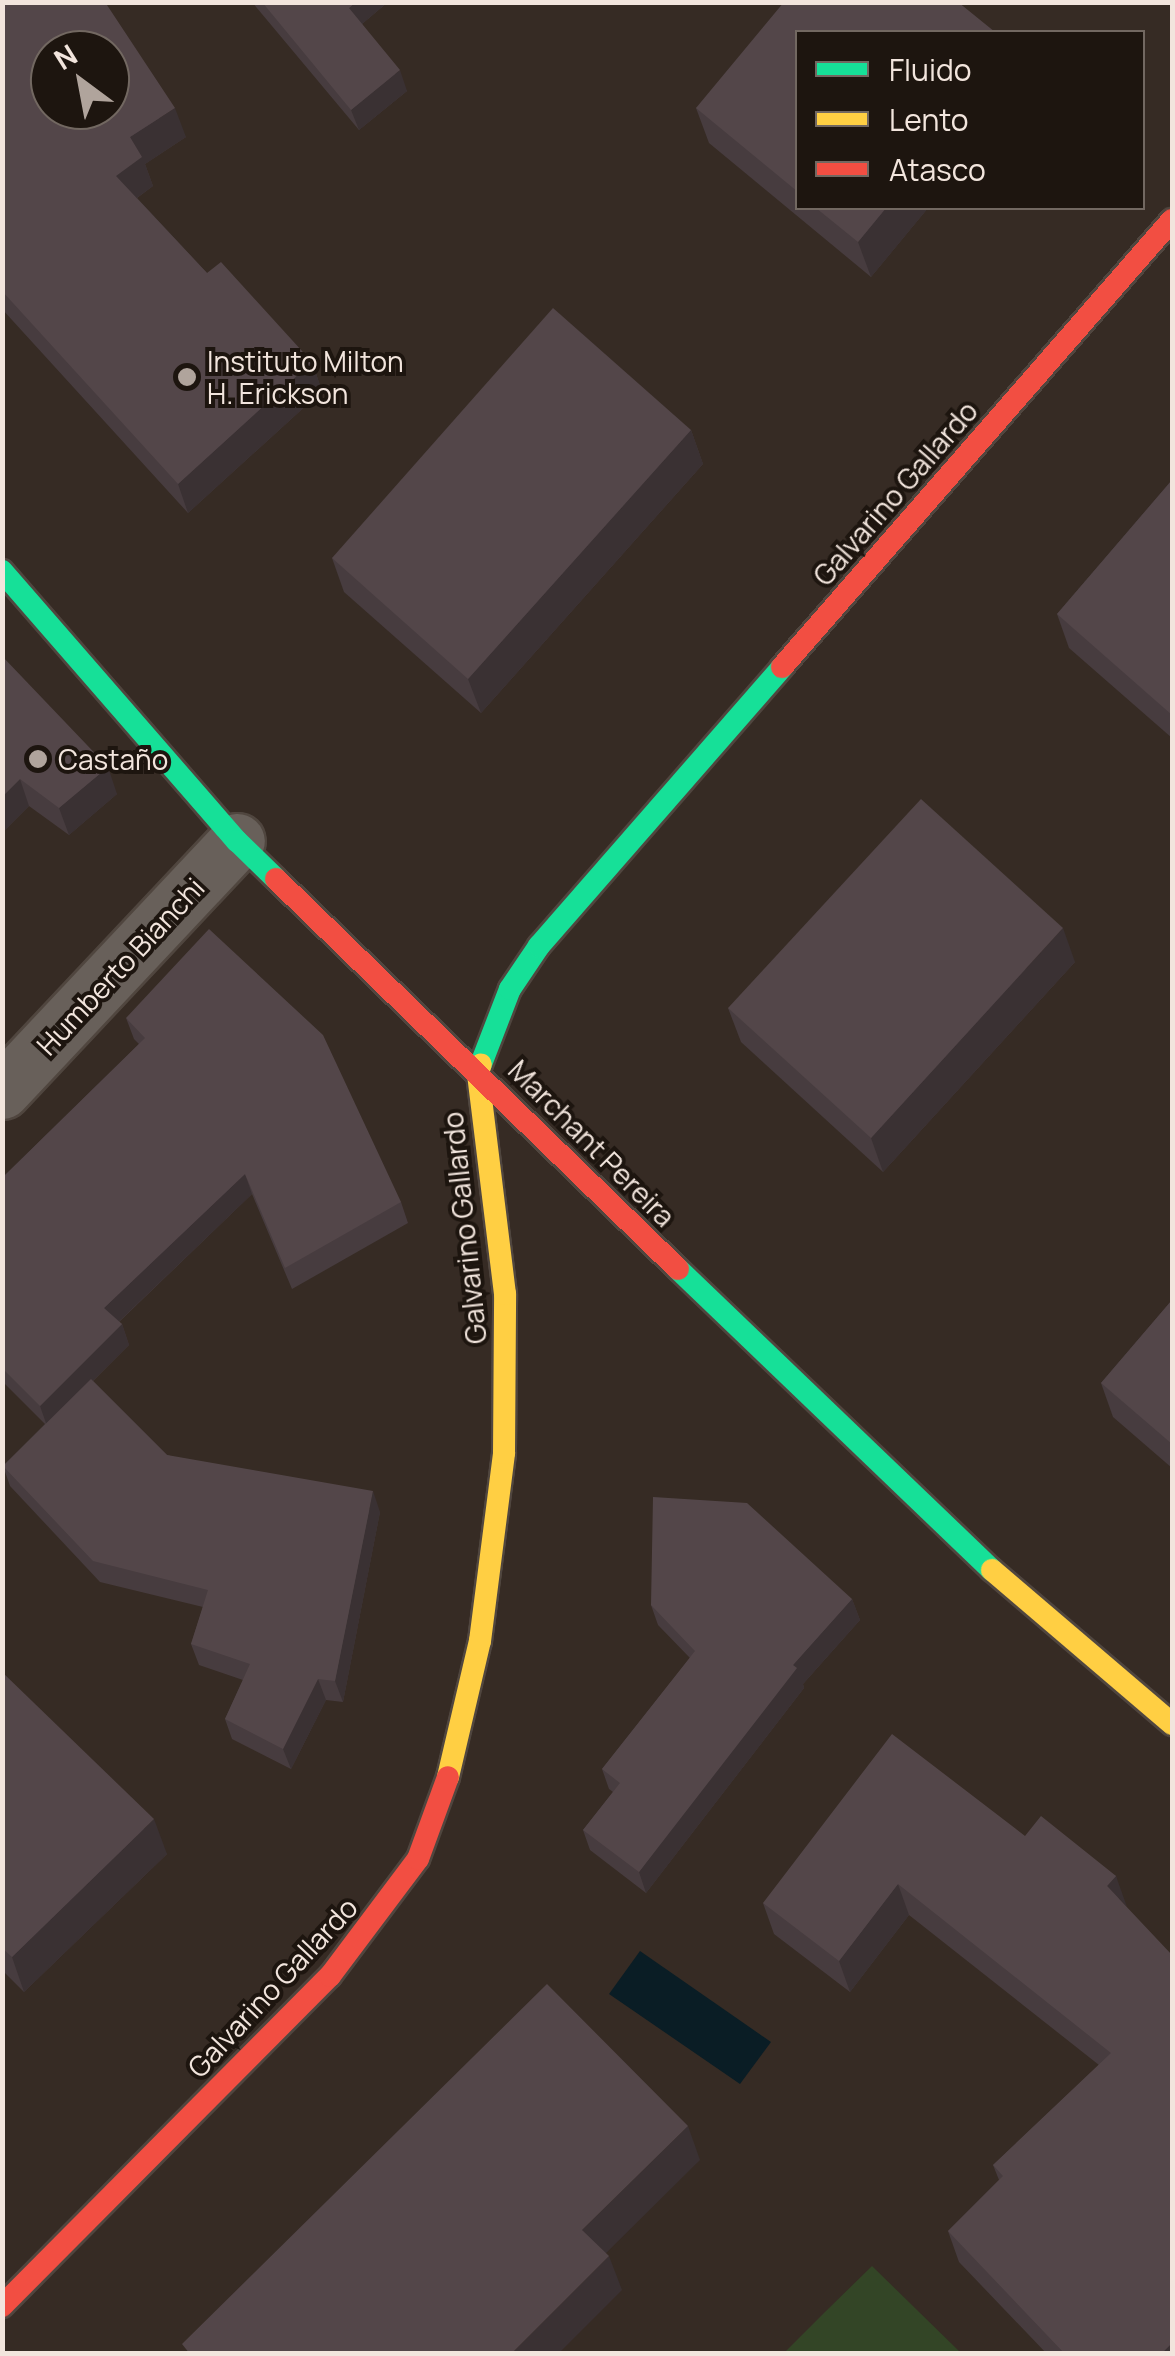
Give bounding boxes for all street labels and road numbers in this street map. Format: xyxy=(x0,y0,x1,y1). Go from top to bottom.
street label: Galvarino Gallardo xyxy=(806,394,984,592)
street label: Humberto Bianchi xyxy=(29,870,211,1062)
street label: Marchant Pereira xyxy=(502,1053,682,1233)
street label: Galvarino Gallardo xyxy=(435,1110,493,1346)
street label: Galvarino Gallardo xyxy=(180,1890,364,2084)

